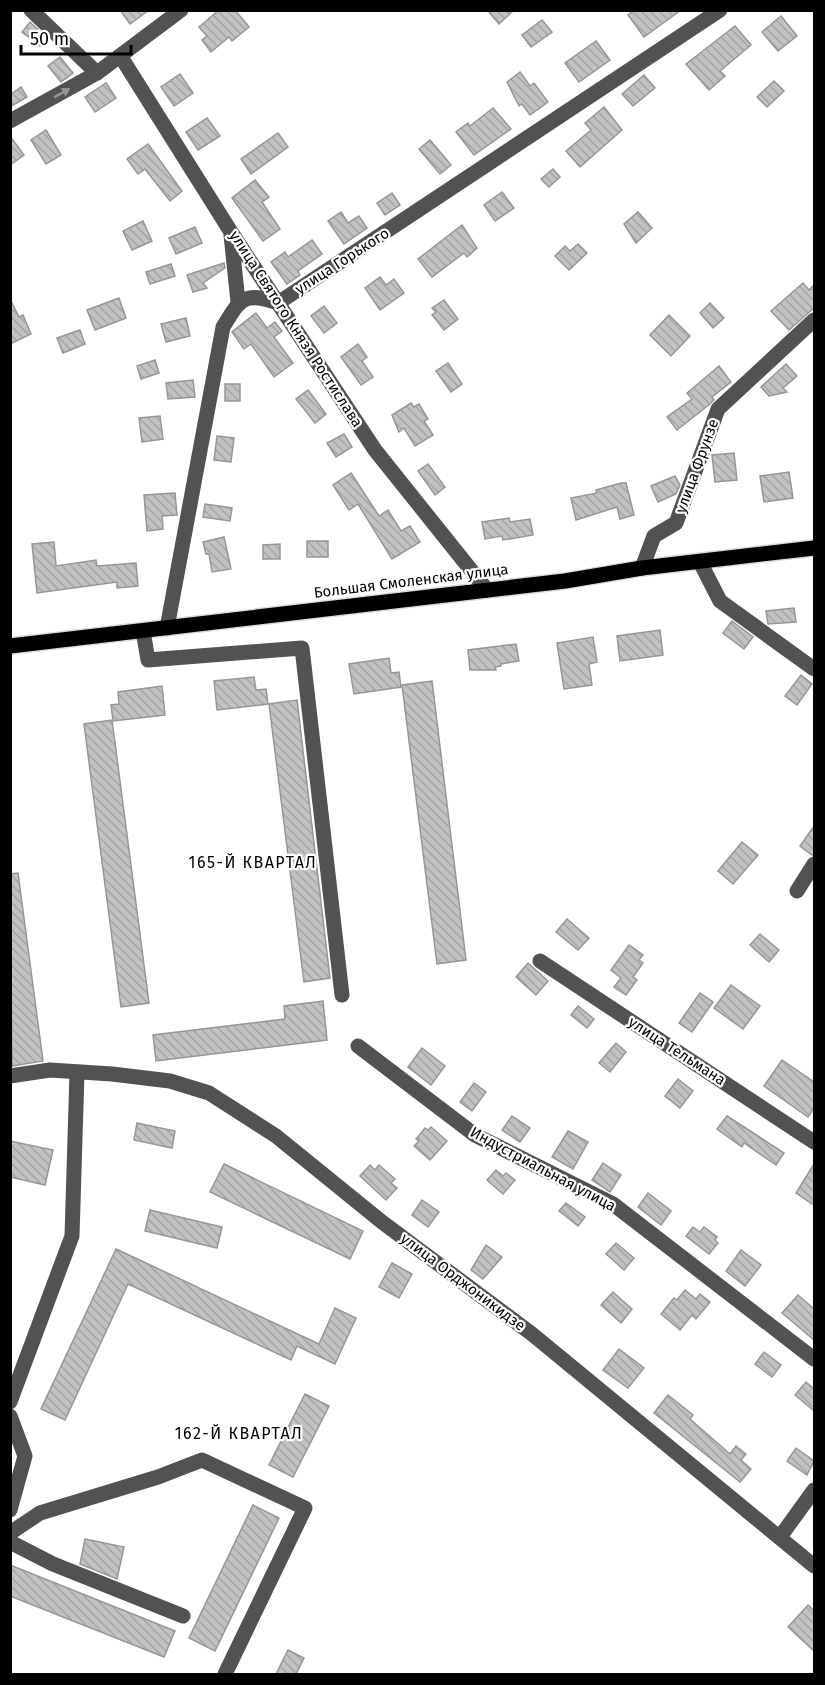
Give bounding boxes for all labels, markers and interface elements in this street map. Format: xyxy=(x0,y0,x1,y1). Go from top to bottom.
scale bar xyxy=(21,18,130,56)
text: 50 m xyxy=(30,28,69,50)
one-way arrow xyxy=(54,88,71,98)
street label: улица Горького xyxy=(292,224,392,298)
street label: улица Святого Князя Ростислава xyxy=(226,227,366,431)
street label: улица Фрунзе xyxy=(672,416,722,516)
street label: Большая Смоленская улица xyxy=(313,560,509,602)
district label: 165-Й КВАРТАЛ xyxy=(189,853,317,872)
street label: улица Тельмана xyxy=(625,1013,729,1089)
street label: Индустриальная улица xyxy=(467,1123,619,1215)
street label: улица Орджоникидзе xyxy=(397,1229,529,1335)
district label: 162-Й КВАРТАЛ xyxy=(175,1424,303,1443)

